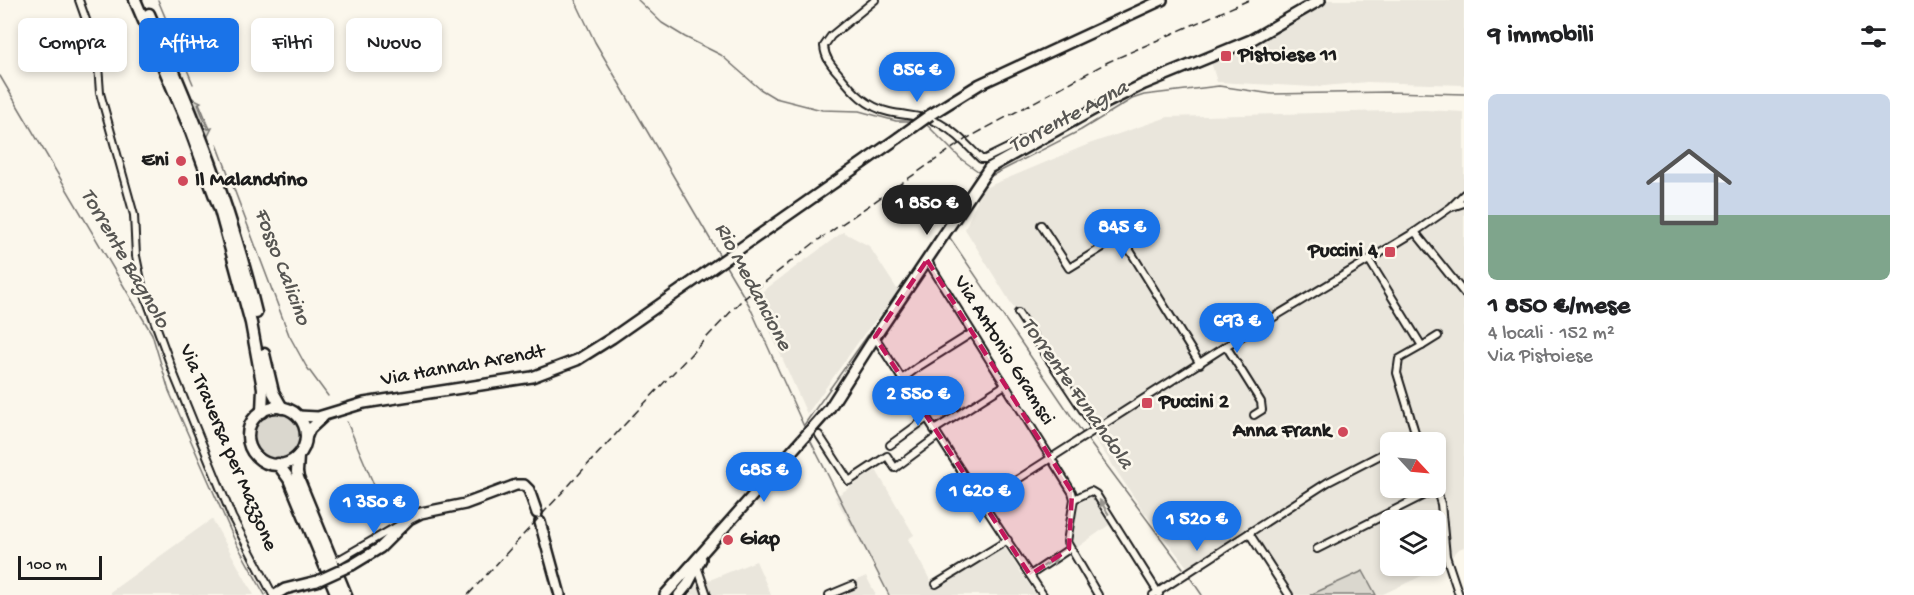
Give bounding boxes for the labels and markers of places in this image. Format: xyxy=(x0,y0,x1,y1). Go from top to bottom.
place label: Pistoiese 11 xyxy=(1237,44,1337,69)
marker: Pistoiese 11 xyxy=(1219,49,1233,63)
pin: 856 € xyxy=(875,52,959,103)
place label: Eni xyxy=(141,149,169,174)
marker: Eni xyxy=(174,154,188,168)
place label: Il Malandrino xyxy=(195,169,307,194)
marker: Il Malandrino xyxy=(176,174,190,188)
pin: 1 850 € xyxy=(872,185,982,236)
pin: 845 € xyxy=(1080,209,1164,260)
place label: Puccini 4 xyxy=(1307,240,1379,265)
marker: Puccini 4 xyxy=(1383,245,1397,259)
pin: 693 € xyxy=(1195,303,1279,354)
pin: 2 550 € xyxy=(863,376,973,427)
place label: Puccini 2 xyxy=(1158,391,1230,416)
marker: Puccini 2 xyxy=(1140,396,1154,410)
place label: Anna Frank xyxy=(1232,420,1334,445)
marker: Anna Frank xyxy=(1336,425,1350,439)
pin: 685 € xyxy=(722,452,806,503)
pin: 1 620 € xyxy=(925,473,1035,524)
pin: 1 350 € xyxy=(319,484,429,535)
pin: 1 520 € xyxy=(1142,501,1252,552)
place label: Giap xyxy=(740,528,780,553)
marker: Giap xyxy=(721,533,735,547)

